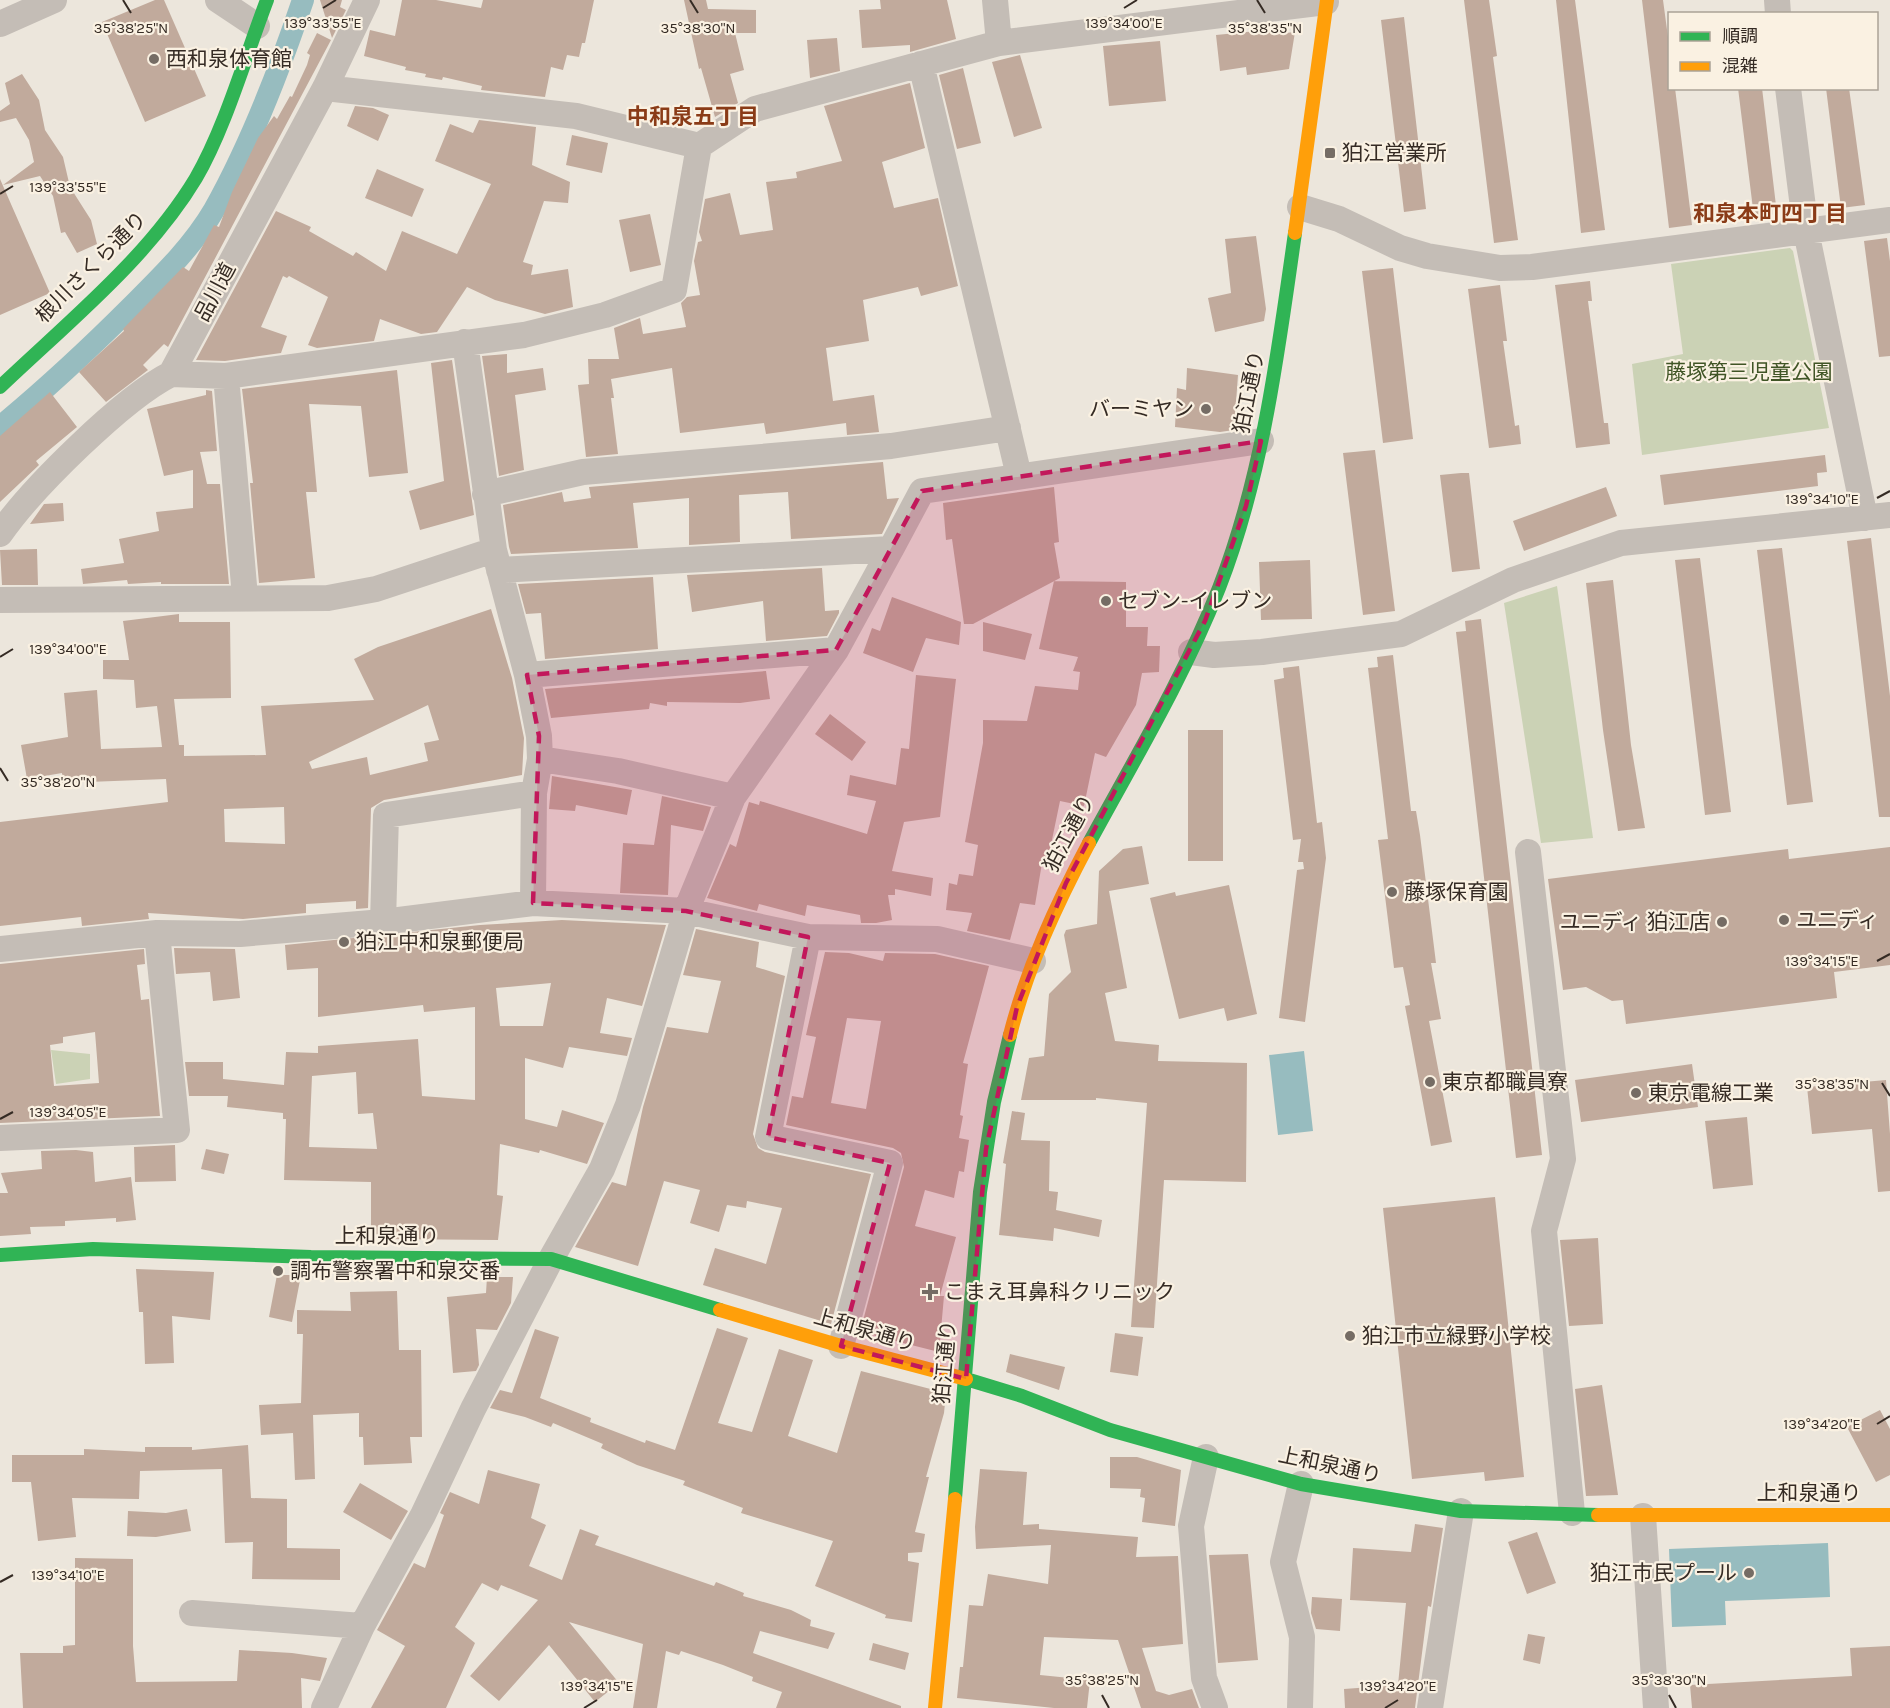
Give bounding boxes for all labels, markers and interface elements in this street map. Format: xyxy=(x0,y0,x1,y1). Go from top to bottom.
legend xyxy=(1668,12,1878,90)
text: 139°33'55"E xyxy=(284,14,362,32)
text: 139°34'00"E xyxy=(1085,14,1163,32)
text: 35°38'25"N xyxy=(94,19,168,37)
text: 35°38'30"N xyxy=(660,19,736,37)
text: 35°38'35"N xyxy=(1228,19,1302,37)
text: 順調 xyxy=(1722,25,1758,47)
place label: 西和泉体育館 xyxy=(166,47,292,71)
marker: 西和泉体育館 xyxy=(147,52,161,66)
text: 混雑 xyxy=(1722,55,1758,77)
district label: 中和泉五丁目 xyxy=(627,104,759,130)
place label: 狛江営業所 xyxy=(1342,141,1447,165)
marker: 狛江営業所 xyxy=(1323,146,1337,160)
text: 139°33'55"E xyxy=(29,178,107,196)
district label: 和泉本町四丁目 xyxy=(1693,201,1847,227)
street label: 根川さくら通り xyxy=(31,207,151,327)
street label: 品川道 xyxy=(190,259,240,325)
street label: 狛江通り xyxy=(1229,348,1269,436)
park label: 藤塚第三児童公園 xyxy=(1665,360,1833,384)
place label: バーミヤン xyxy=(1089,397,1194,421)
marker: バーミヤン xyxy=(1199,402,1213,416)
text: 139°34'10"E xyxy=(1785,490,1859,508)
place label: セブン-イレブン xyxy=(1118,589,1272,613)
marker: セブン-イレブン xyxy=(1099,594,1113,608)
text: 139°34'00"E xyxy=(29,640,107,658)
text: 35°38'20"N xyxy=(21,773,95,791)
street label: 狛江通り xyxy=(1039,790,1099,876)
place label: 藤塚保育園 xyxy=(1404,880,1509,904)
marker: 藤塚保育園 xyxy=(1385,885,1399,899)
place label: ユニディ xyxy=(1796,908,1879,932)
place label: ユニディ 狛江店 xyxy=(1559,910,1710,934)
marker: ユニディ xyxy=(1777,913,1791,927)
marker: ユニディ 狛江店 xyxy=(1715,915,1729,929)
place label: 狛江中和泉郵便局 xyxy=(356,930,524,954)
marker: 狛江中和泉郵便局 xyxy=(337,935,351,949)
text: 139°34'15"E xyxy=(1785,952,1859,970)
place label: 東京都職員寮 xyxy=(1442,1070,1568,1094)
marker: 東京都職員寮 xyxy=(1423,1075,1437,1089)
text: 35°38'35"N xyxy=(1795,1075,1869,1093)
place label: 東京電線工業 xyxy=(1648,1081,1774,1105)
marker: 東京電線工業 xyxy=(1629,1086,1643,1100)
text: 139°34'05"E xyxy=(29,1103,107,1121)
street label: 上和泉通り xyxy=(335,1224,440,1248)
place label: 調布警察署中和泉交番 xyxy=(290,1259,500,1283)
marker: 調布警察署中和泉交番 xyxy=(271,1264,285,1278)
place label: こまえ耳鼻科クリニック xyxy=(944,1280,1175,1304)
marker: こまえ耳鼻科クリニック xyxy=(921,1283,939,1301)
street label: 上和泉通り xyxy=(811,1304,919,1356)
street label: 狛江通り xyxy=(929,1319,961,1405)
place label: 狛江市立緑野小学校 xyxy=(1362,1324,1551,1348)
marker: 狛江市立緑野小学校 xyxy=(1343,1329,1357,1343)
text: 139°34'20"E xyxy=(1783,1415,1861,1433)
street label: 上和泉通り xyxy=(1276,1442,1384,1488)
street label: 上和泉通り xyxy=(1757,1481,1862,1505)
place label: 狛江市民プール xyxy=(1590,1561,1737,1585)
text: 139°34'10"E xyxy=(31,1566,105,1584)
marker: 狛江市民プール xyxy=(1742,1566,1756,1580)
text: 35°38'25"N xyxy=(1065,1671,1139,1689)
text: 35°38'30"N xyxy=(1631,1671,1707,1689)
text: 139°34'15"E xyxy=(560,1677,634,1695)
text: 139°34'20"E xyxy=(1359,1677,1437,1695)

